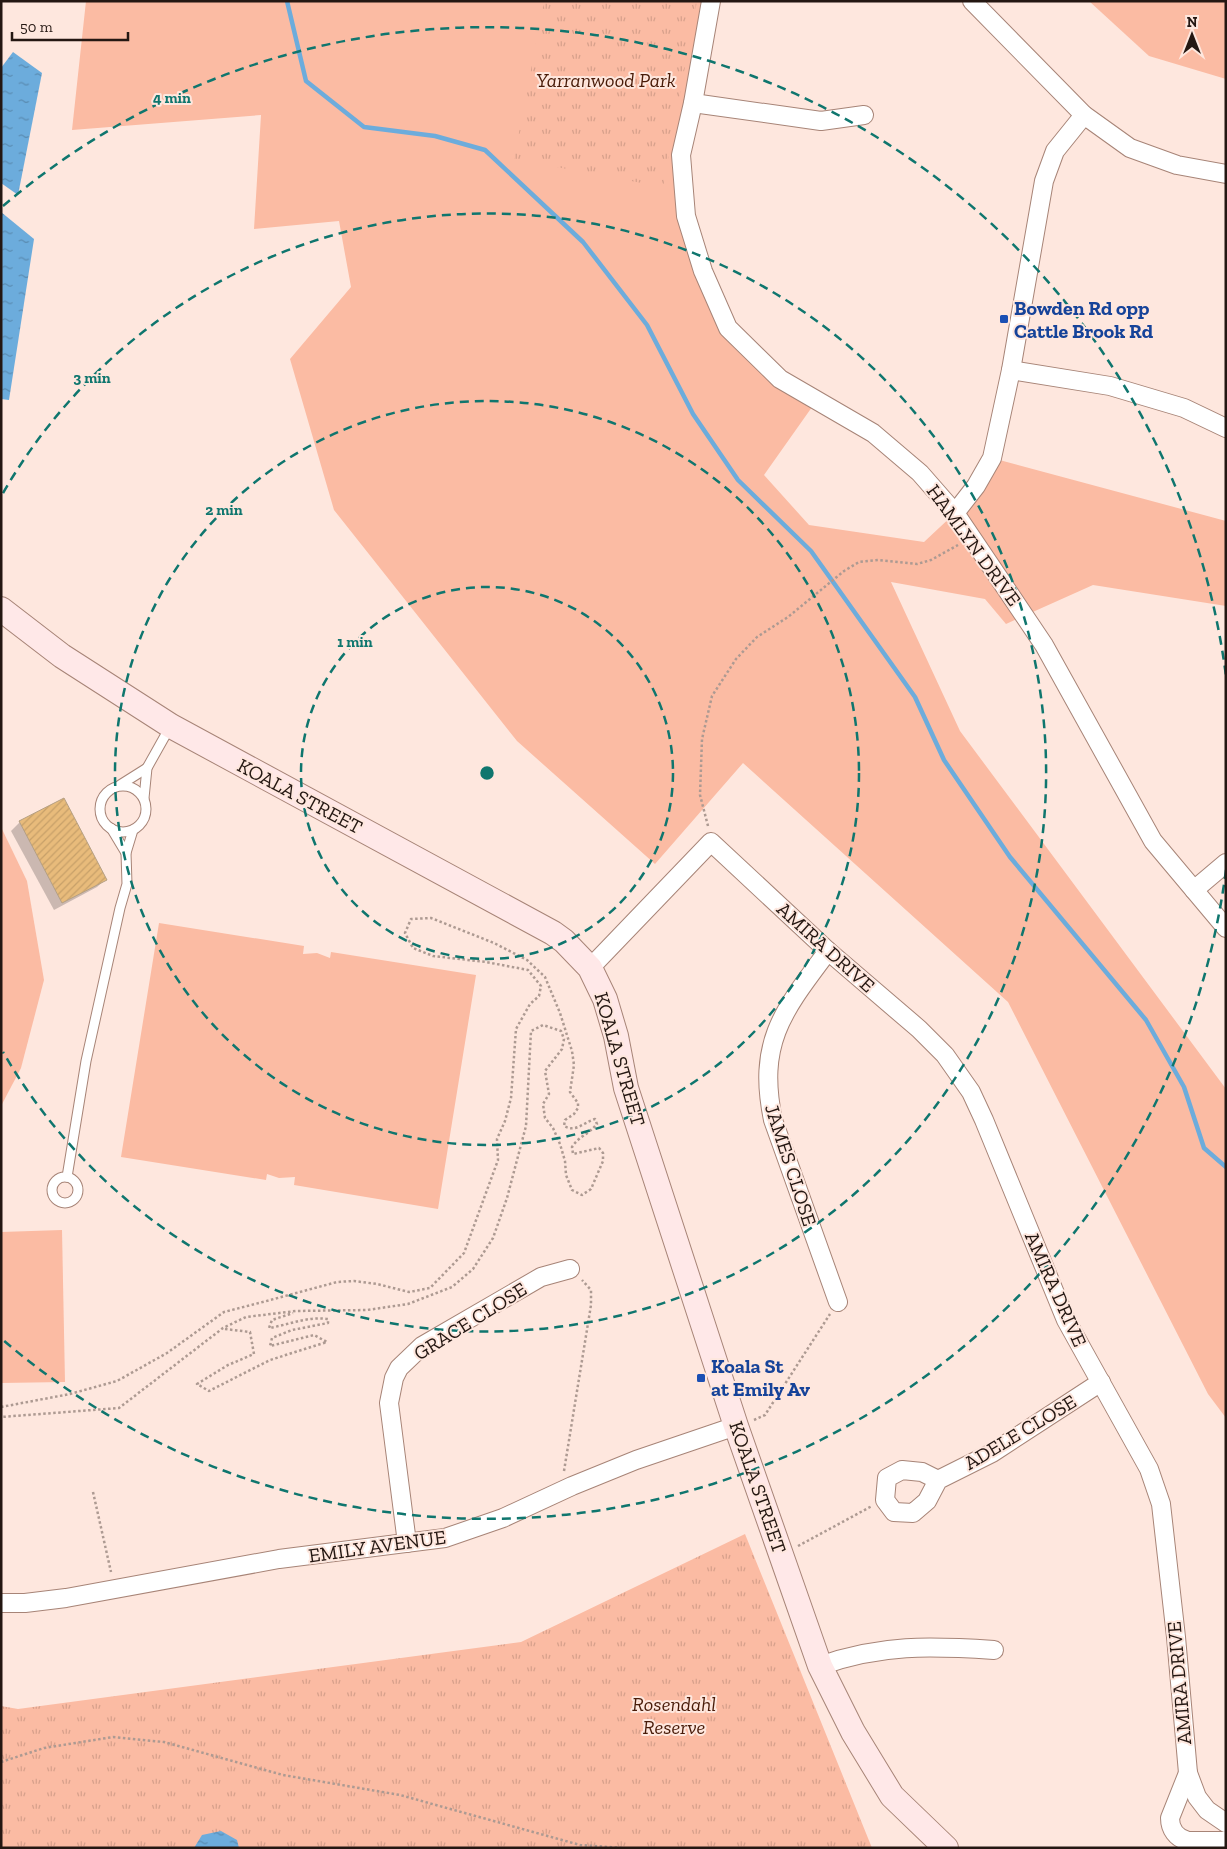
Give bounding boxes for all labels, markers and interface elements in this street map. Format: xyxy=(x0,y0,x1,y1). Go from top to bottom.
scale bar xyxy=(12,10,129,42)
north arrow xyxy=(1167,10,1217,60)
text: N xyxy=(1187,14,1198,31)
text: 50 m xyxy=(20,18,53,36)
park label: Yarranwood Park xyxy=(536,68,676,92)
text: 4 min xyxy=(153,89,191,107)
place label: Bowden Rd opp Cattle Brook Rd xyxy=(1014,296,1154,343)
marker: Bowden Rd opp Cattle Brook Rd xyxy=(998,313,1010,325)
text: 3 min xyxy=(73,369,111,387)
street label: HAMLYN DRIVE xyxy=(922,479,1026,611)
text: 2 min xyxy=(205,501,243,519)
text: 1 min xyxy=(337,633,373,651)
street label: KOALA STREET xyxy=(233,753,367,839)
centre of rings xyxy=(478,764,496,782)
street label: AMIRA DRIVE xyxy=(772,897,880,997)
street label: KOALA STREET xyxy=(589,989,651,1129)
street label: JAMES CLOSE xyxy=(760,1101,822,1229)
street label: AMIRA DRIVE xyxy=(1020,1228,1092,1350)
street label: GRACE CLOSE xyxy=(409,1277,531,1365)
place label: Koala St at Emily Av xyxy=(711,1354,811,1401)
marker: Koala St at Emily Av xyxy=(695,1372,707,1384)
street label: ADELE CLOSE xyxy=(960,1389,1080,1475)
street label: KOALA STREET xyxy=(724,1418,792,1556)
street label: EMILY AVENUE xyxy=(307,1524,447,1568)
street label: AMIRA DRIVE xyxy=(1162,1620,1196,1746)
park label: Rosendahl Reserve xyxy=(632,1692,716,1739)

